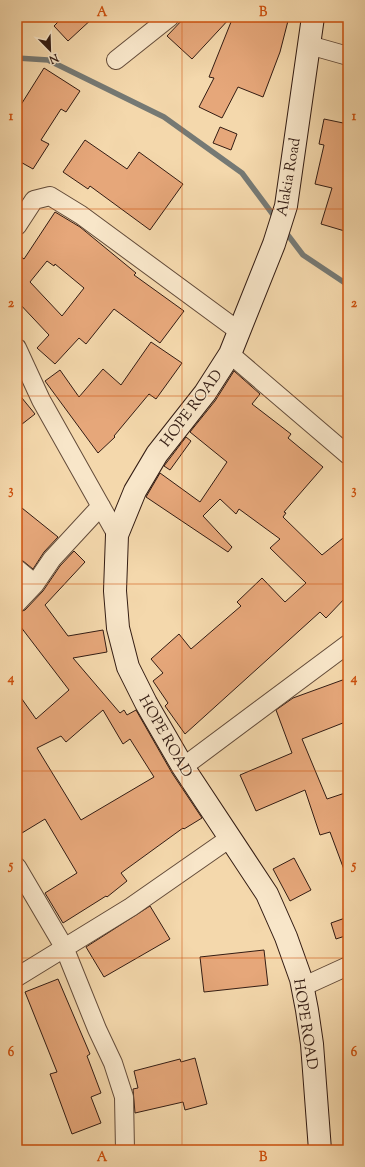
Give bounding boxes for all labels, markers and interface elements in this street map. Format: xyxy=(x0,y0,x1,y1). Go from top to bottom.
text: A xyxy=(97,4,108,22)
text: B xyxy=(259,4,268,22)
north arrow xyxy=(30,30,70,70)
text: N xyxy=(46,49,62,67)
text: 1 xyxy=(9,108,14,126)
text: 1 xyxy=(352,108,357,126)
street label: Alakia Road xyxy=(272,136,307,218)
text: 2 xyxy=(8,295,15,313)
text: 2 xyxy=(351,295,358,313)
street label: HOPE ROAD xyxy=(156,366,228,452)
text: 3 xyxy=(8,482,14,500)
text: 3 xyxy=(351,482,357,500)
text: 4 xyxy=(7,670,15,688)
text: 4 xyxy=(350,670,358,688)
street label: HOPE ROAD xyxy=(133,692,197,782)
text: 5 xyxy=(8,857,14,875)
text: 5 xyxy=(351,857,357,875)
street label: HOPE ROAD xyxy=(287,977,322,1071)
text: 6 xyxy=(8,1044,15,1062)
text: 6 xyxy=(351,1044,358,1062)
text: A xyxy=(97,1149,108,1167)
text: B xyxy=(259,1149,268,1167)

